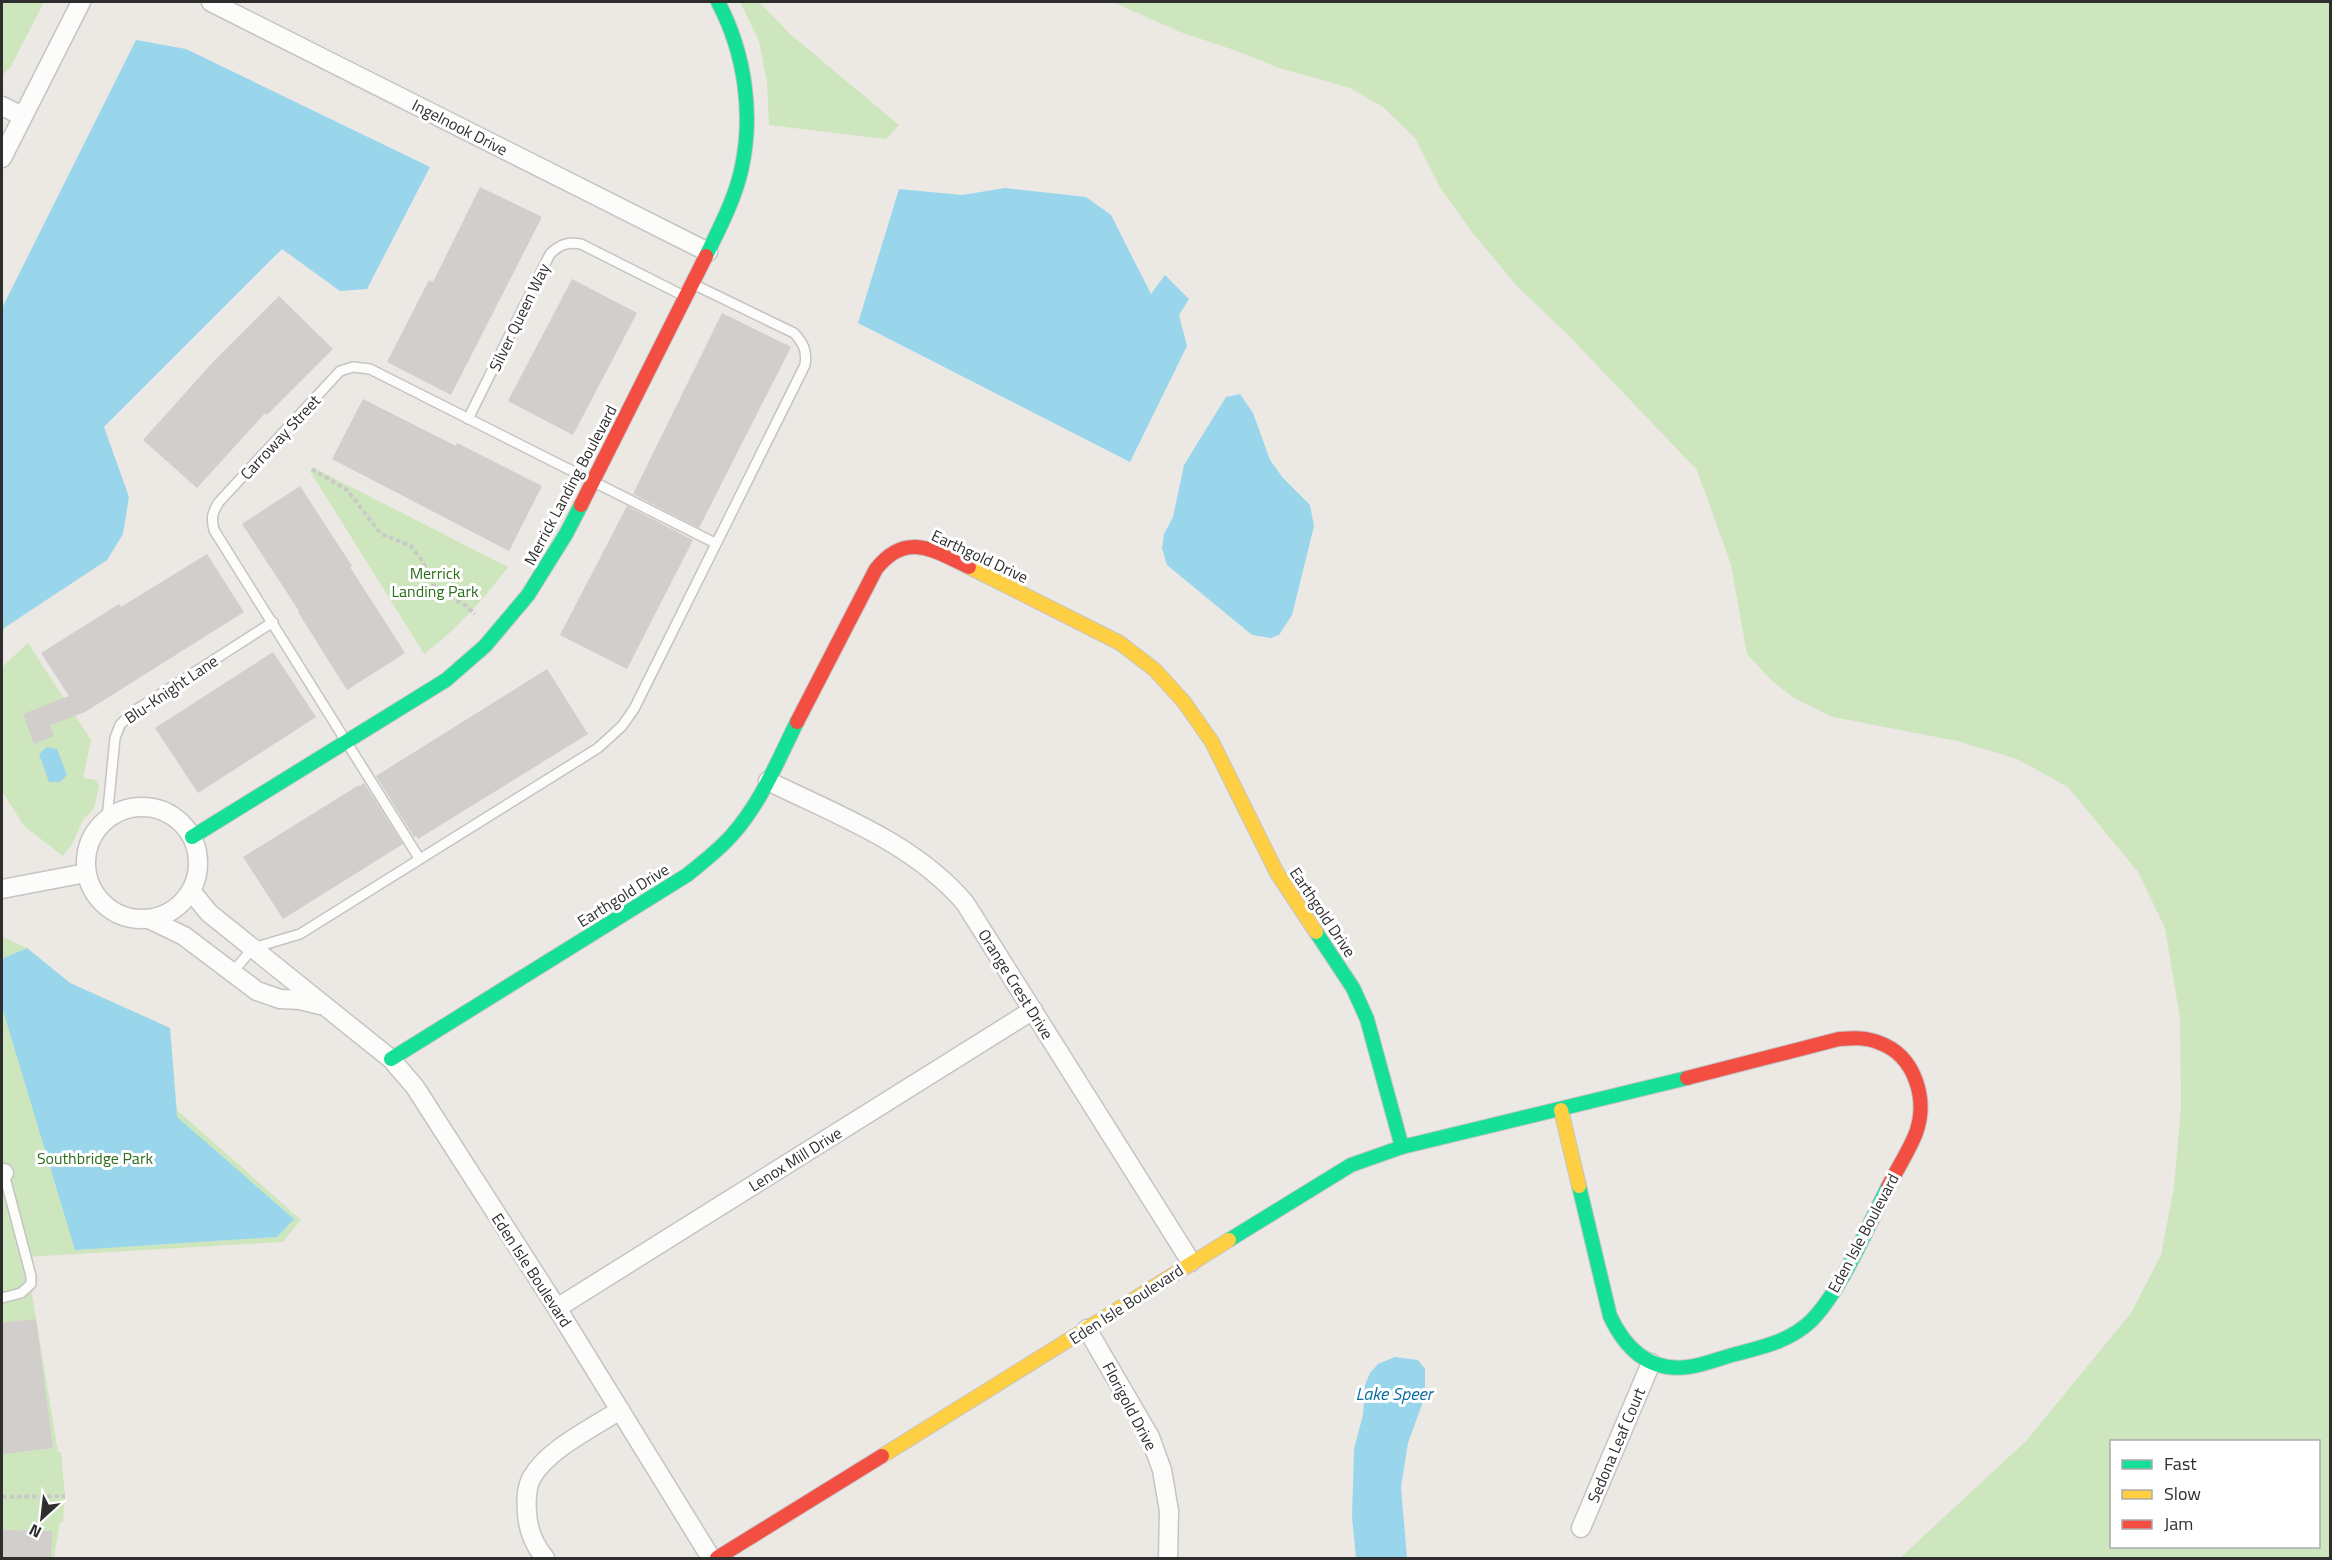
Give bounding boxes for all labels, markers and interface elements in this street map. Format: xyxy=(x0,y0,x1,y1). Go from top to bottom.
street label: Ingelnook Drive xyxy=(408,93,512,161)
street label: Silver Queen Way xyxy=(482,259,556,375)
street label: Carroway Street xyxy=(234,389,326,485)
street label: Merrick Landing Boulevard xyxy=(517,401,623,569)
street label: Earthgold Drive xyxy=(928,523,1032,589)
park label: Merrick Landing Park xyxy=(391,561,479,603)
street label: Blu-Knight Lane xyxy=(119,649,223,729)
street label: Earthgold Drive xyxy=(573,857,673,933)
street label: Earthgold Drive xyxy=(1284,862,1362,962)
street label: Orange Crest Drive xyxy=(972,924,1060,1044)
street label: Lenox Mill Drive xyxy=(744,1121,846,1197)
park label: Southbridge Park xyxy=(37,1146,153,1170)
street label: Eden Isle Boulevard xyxy=(1821,1169,1905,1297)
street label: Eden Isle Boulevard xyxy=(486,1208,578,1332)
street label: Eden Isle Boulevard xyxy=(1064,1258,1188,1350)
street label: Florigold Drive xyxy=(1097,1358,1163,1454)
water label: Lake Speer xyxy=(1356,1380,1435,1407)
street label: Sedona Leaf Court xyxy=(1581,1383,1651,1506)
legend xyxy=(2110,1440,2320,1548)
text: Fast xyxy=(2164,1450,2197,1477)
text: Slow xyxy=(2164,1480,2201,1507)
north arrow xyxy=(12,1488,72,1548)
text: Jam xyxy=(2164,1510,2193,1537)
text: N xyxy=(25,1518,46,1545)

